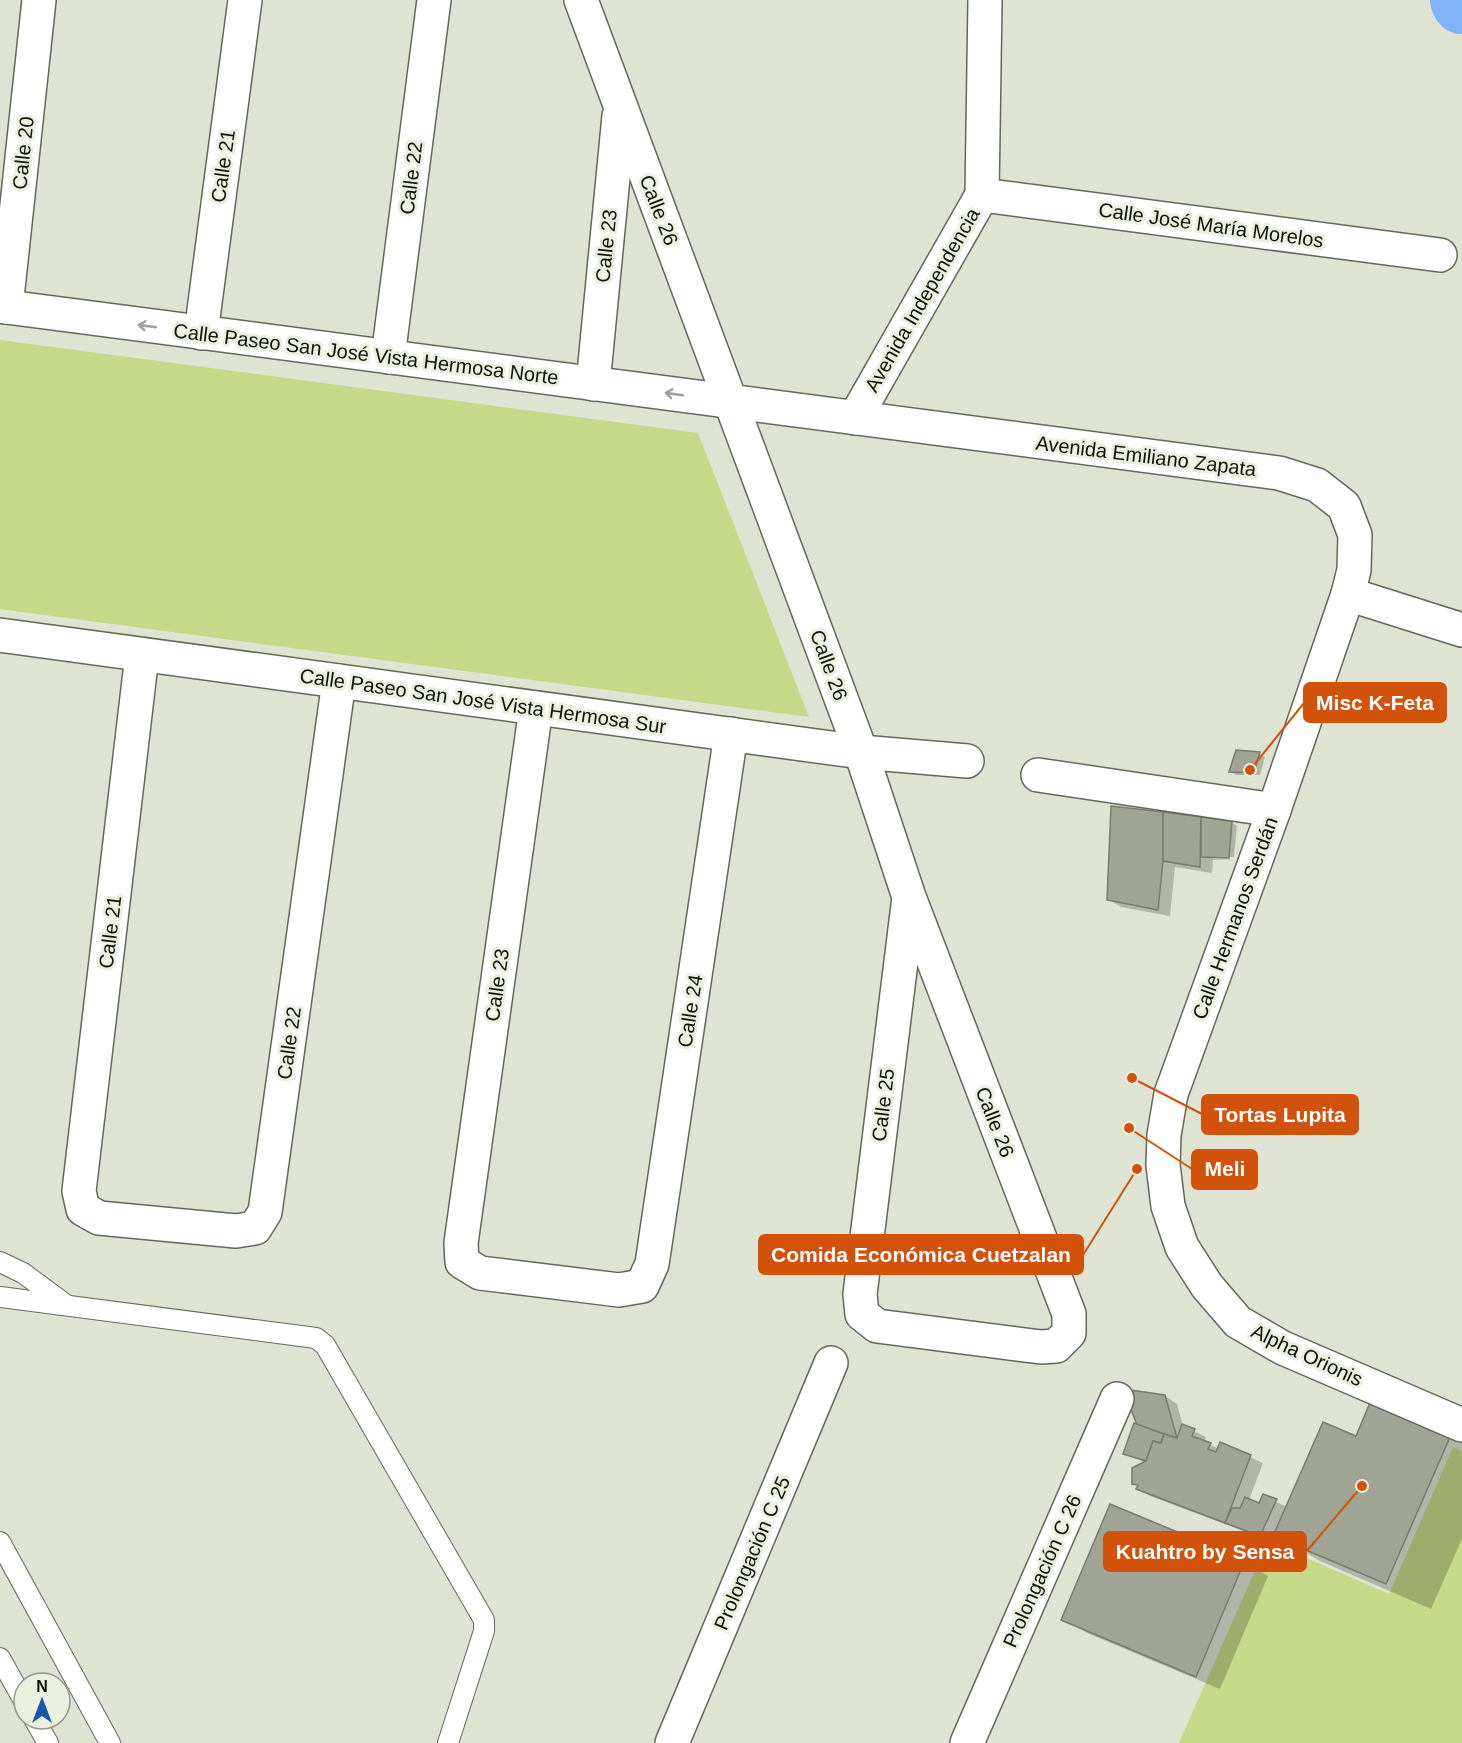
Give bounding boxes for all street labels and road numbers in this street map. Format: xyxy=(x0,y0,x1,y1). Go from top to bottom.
street label: Calle 20 xyxy=(8,115,38,191)
street label: Calle 21 xyxy=(207,128,239,204)
street label: Calle 22 xyxy=(396,140,426,216)
street label: Calle 26 xyxy=(636,172,682,248)
street label: Calle José María Morelos xyxy=(1097,198,1325,252)
street label: Avenida Independencia xyxy=(860,203,984,396)
street label: Calle 23 xyxy=(591,208,621,284)
street label: Calle Paseo San José Vista Hermosa Norte xyxy=(172,319,560,389)
street label: Avenida Emiliano Zapata xyxy=(1034,432,1258,481)
street label: Calle 26 xyxy=(806,627,852,703)
street label: Calle Paseo San José Vista Hermosa Sur xyxy=(298,664,668,738)
street label: Calle Hermanos Serdán xyxy=(1188,814,1282,1022)
street label: Calle 21 xyxy=(95,894,125,970)
street label: Calle 23 xyxy=(481,947,513,1023)
street label: Calle 24 xyxy=(673,973,707,1049)
street label: Calle 22 xyxy=(273,1005,305,1081)
street label: Calle 25 xyxy=(868,1067,898,1143)
street label: Calle 26 xyxy=(972,1084,1018,1160)
street label: Alpha Orionis xyxy=(1248,1320,1366,1390)
street label: Prolongación C 25 xyxy=(710,1473,794,1633)
street label: Prolongación C 26 xyxy=(998,1491,1086,1651)

